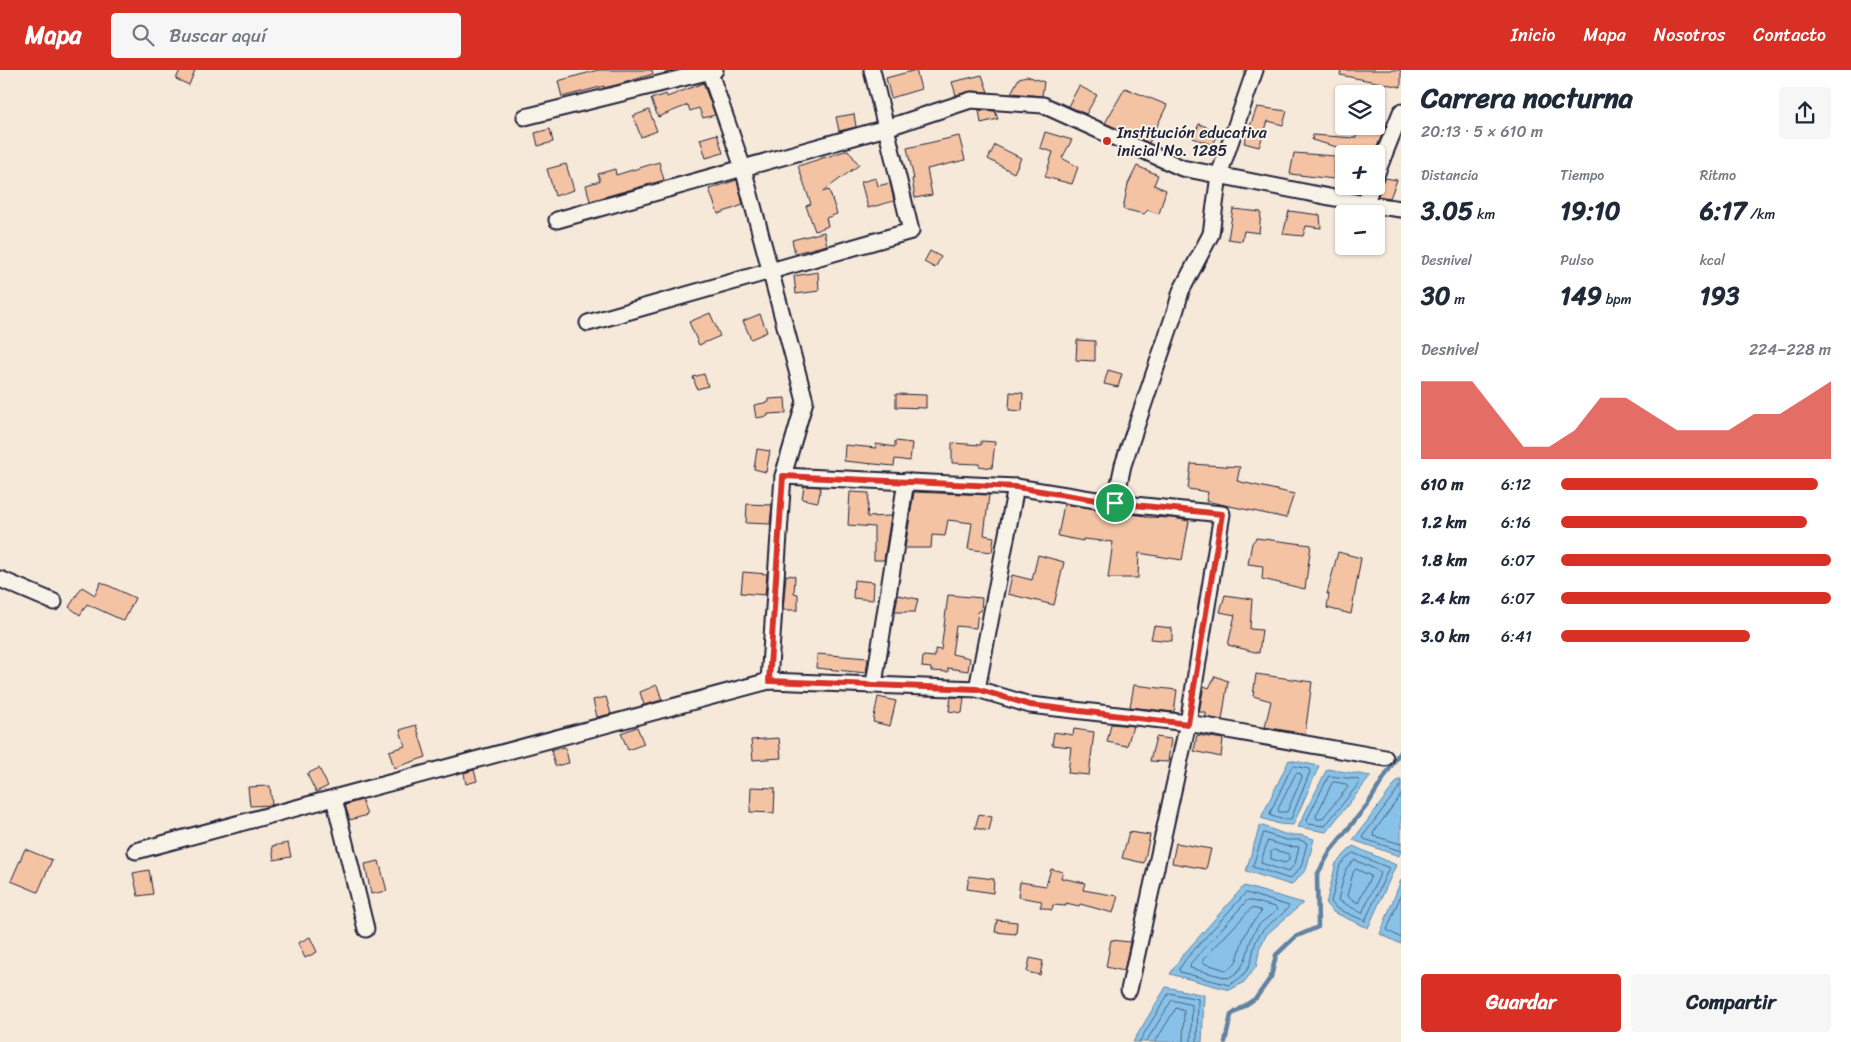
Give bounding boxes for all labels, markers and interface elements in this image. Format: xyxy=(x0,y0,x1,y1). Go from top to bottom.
search box xyxy=(111,13,461,58)
text: Mapa xyxy=(25,14,81,56)
text: Buscar aquí xyxy=(169,19,266,52)
text: Inicio xyxy=(1511,19,1556,51)
text: Mapa xyxy=(1584,19,1626,51)
text: Nosotros xyxy=(1654,19,1725,51)
text: Contacto xyxy=(1753,19,1826,51)
icon: search xyxy=(129,21,157,49)
text: Carrera nocturna xyxy=(1421,73,1633,122)
map controls xyxy=(1335,85,1385,255)
button: layers xyxy=(1335,85,1385,135)
button: share xyxy=(1779,87,1831,139)
text: 20:13 · 5 × 610 m xyxy=(1421,117,1543,146)
place label: Institución educativa inicial No. 1285 xyxy=(1116,118,1268,165)
marker: Institución educativa inicial No. 1285 xyxy=(1101,135,1113,147)
button: + xyxy=(1335,145,1385,195)
text: Distancia xyxy=(1421,163,1478,188)
text: Tiempo xyxy=(1560,163,1604,188)
text: Ritmo xyxy=(1700,163,1736,188)
text: 3.05 xyxy=(1421,188,1473,233)
text: 19:10 xyxy=(1560,188,1620,233)
text: 6:17 xyxy=(1700,188,1746,233)
text: km xyxy=(1473,202,1495,227)
text: /km xyxy=(1746,202,1775,227)
button: − xyxy=(1335,205,1385,255)
text: Desnivel xyxy=(1421,248,1472,273)
text: Pulso xyxy=(1560,248,1594,273)
text: kcal xyxy=(1700,248,1725,273)
text: 30 xyxy=(1421,273,1451,318)
text: 149 xyxy=(1560,273,1602,318)
text: 193 xyxy=(1700,273,1739,318)
text: m xyxy=(1451,287,1465,312)
text: bpm xyxy=(1602,287,1632,312)
text: Desnivel xyxy=(1421,335,1479,364)
text: 224–228 m xyxy=(1749,335,1831,364)
text: 610 m xyxy=(1421,470,1464,499)
text: 6:12 xyxy=(1501,470,1531,499)
pin xyxy=(1094,482,1136,524)
icon: arrive xyxy=(1101,489,1129,517)
text: 1.2 km xyxy=(1421,508,1467,537)
text: 6:16 xyxy=(1501,508,1531,537)
text: 1.8 km xyxy=(1421,546,1467,575)
text: 6:07 xyxy=(1501,546,1534,575)
text: 2.4 km xyxy=(1421,584,1470,613)
text: 6:07 xyxy=(1501,584,1534,613)
text: 3.0 km xyxy=(1421,622,1470,651)
text: 6:41 xyxy=(1501,622,1532,651)
button: Guardar xyxy=(1421,974,1621,1032)
button: Compartir xyxy=(1631,974,1831,1032)

